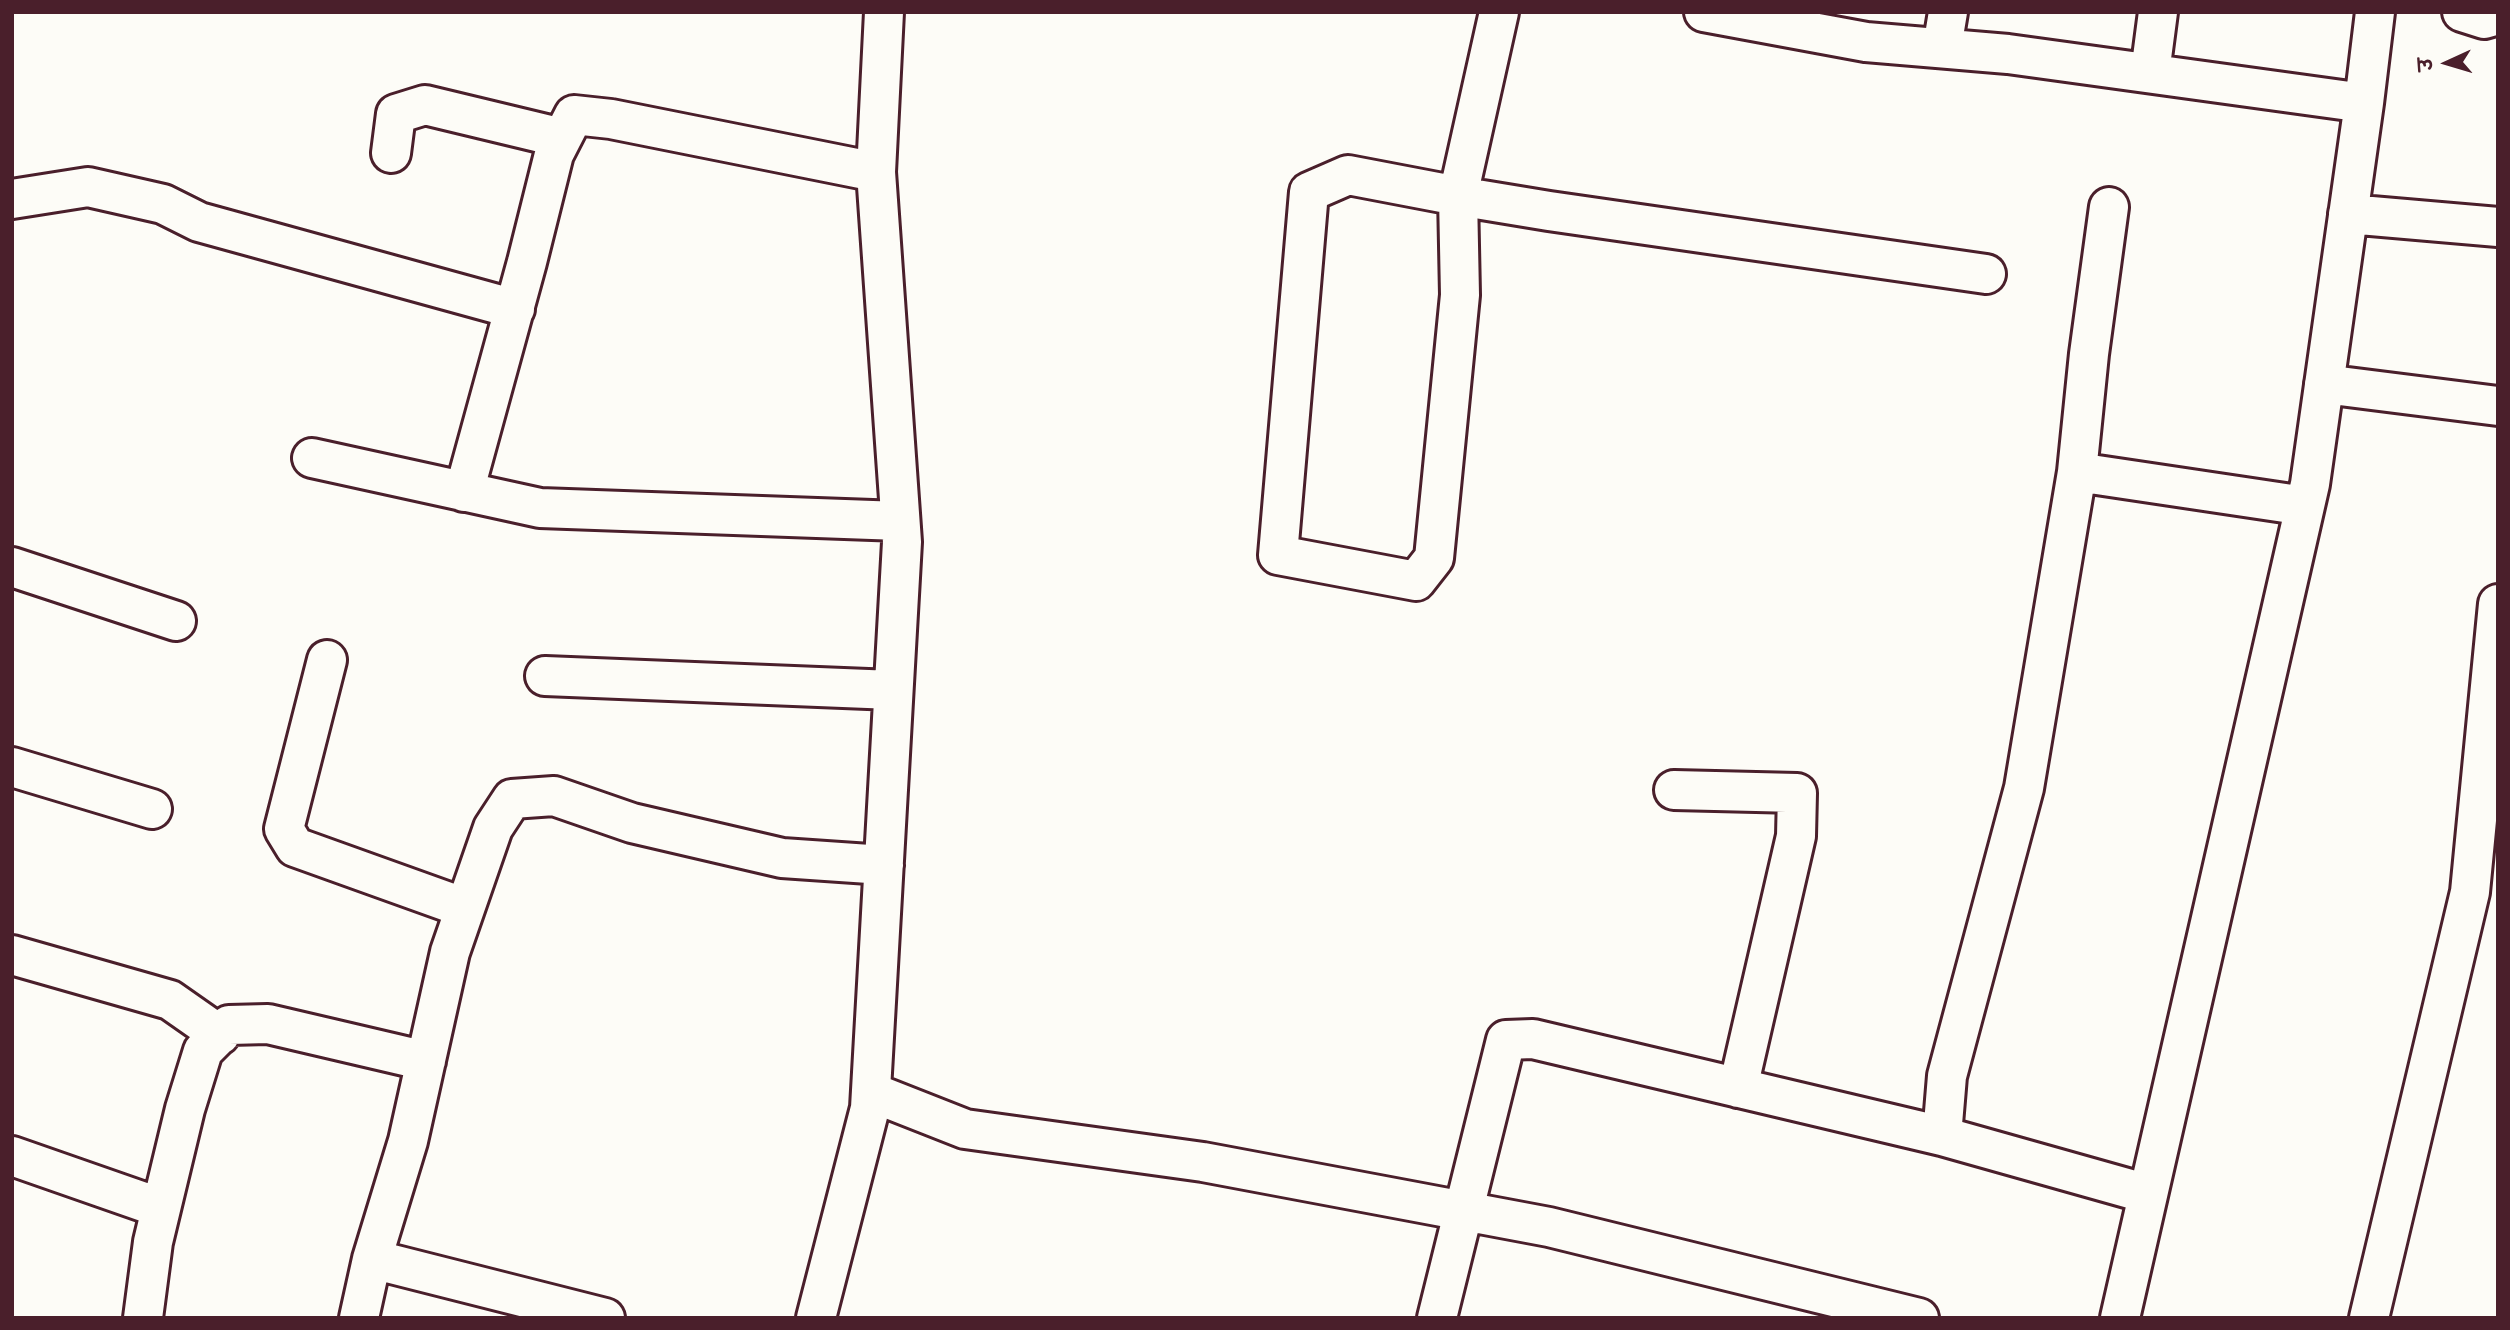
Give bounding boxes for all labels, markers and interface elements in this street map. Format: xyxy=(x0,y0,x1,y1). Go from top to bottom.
north arrow xyxy=(2412,28,2482,98)
text: उ xyxy=(2414,57,2438,72)

